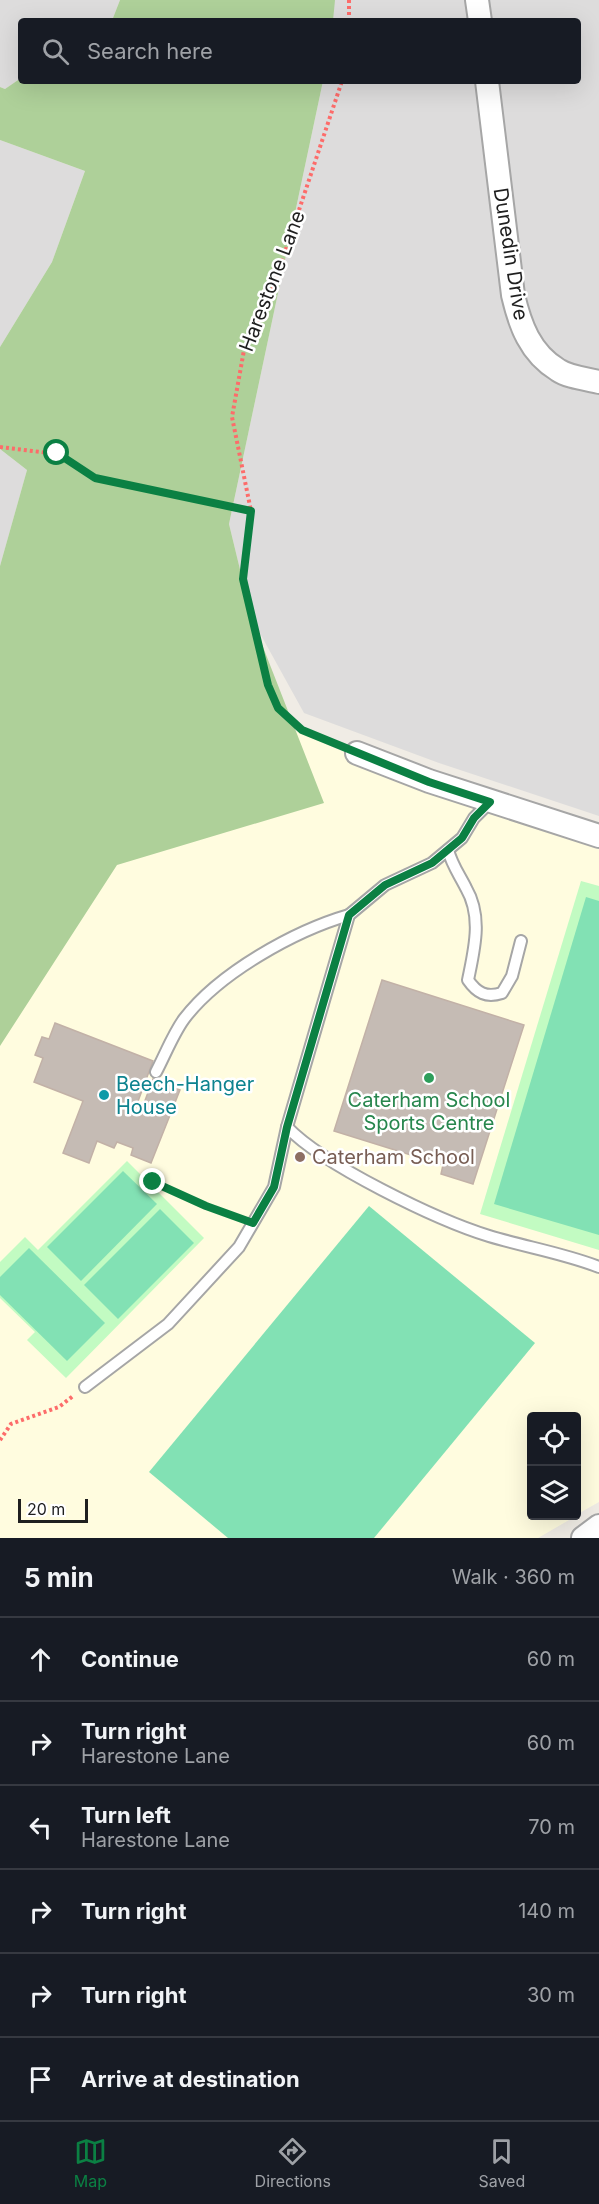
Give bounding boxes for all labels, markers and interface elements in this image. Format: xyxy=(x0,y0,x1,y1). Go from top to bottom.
search box xyxy=(18,18,581,84)
icon: search xyxy=(39,35,72,68)
text: Search here xyxy=(87,38,213,64)
street label: Dunedin Drive xyxy=(489,186,533,322)
street label: Harestone Lane xyxy=(234,207,310,355)
route start xyxy=(43,439,69,465)
marker: Caterham School Sports Centre xyxy=(422,1071,436,1085)
place label: Beech-Hanger House xyxy=(116,1072,255,1119)
marker: Beech-Hanger House xyxy=(97,1088,111,1102)
place label: Caterham School Sports Centre xyxy=(348,1088,510,1135)
place label: Caterham School xyxy=(312,1145,475,1169)
marker: Caterham School xyxy=(293,1150,307,1164)
route end xyxy=(139,1168,165,1194)
map controls xyxy=(527,1412,581,1520)
button: locate xyxy=(527,1412,581,1466)
button: layers xyxy=(527,1466,581,1520)
scale bar xyxy=(18,1496,88,1524)
text: 20 m xyxy=(27,1499,65,1519)
text: 5 min xyxy=(24,1562,94,1593)
text: Walk · 360 m xyxy=(452,1565,575,1589)
icon: ahead xyxy=(24,1643,57,1676)
text: Continue xyxy=(81,1646,179,1672)
text: 60 m xyxy=(527,1647,575,1671)
text: Turn right xyxy=(81,1718,187,1744)
icon: right xyxy=(24,1727,57,1760)
text: 60 m xyxy=(527,1731,575,1755)
text: Harestone Lane xyxy=(81,1744,230,1768)
text: Turn left xyxy=(81,1802,171,1828)
icon: left xyxy=(24,1811,57,1844)
text: 70 m xyxy=(528,1815,575,1839)
text: Harestone Lane xyxy=(81,1828,230,1852)
icon: right xyxy=(24,1895,57,1928)
text: Turn right xyxy=(81,1898,187,1924)
text: 140 m xyxy=(518,1899,575,1923)
icon: right xyxy=(24,1979,57,2012)
text: Turn right xyxy=(81,1982,187,2008)
text: 30 m xyxy=(527,1983,575,2007)
icon: arrive xyxy=(24,2063,57,2096)
text: Arrive at destination xyxy=(81,2066,300,2092)
tab: Map xyxy=(74,2135,107,2191)
tab: Directions xyxy=(255,2135,331,2191)
tab: Saved xyxy=(478,2135,525,2191)

